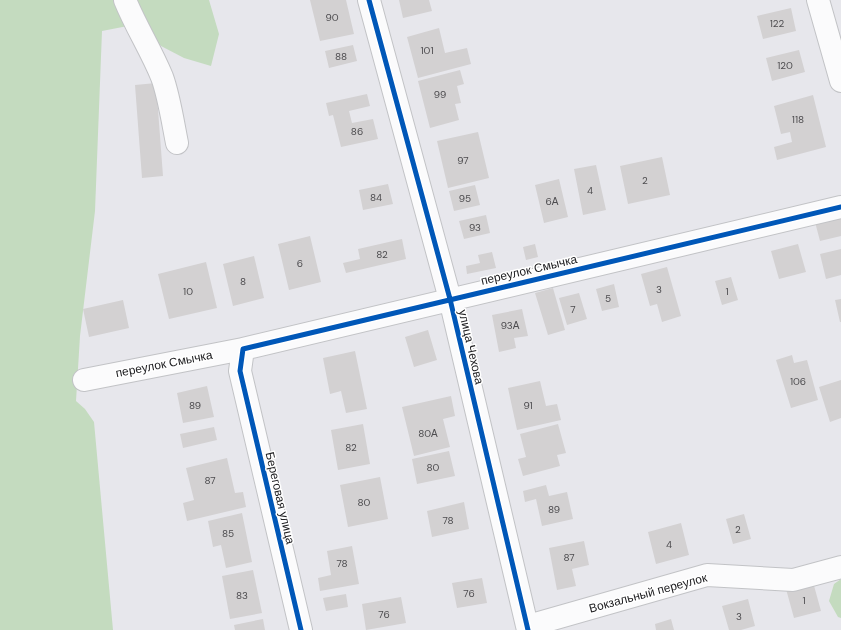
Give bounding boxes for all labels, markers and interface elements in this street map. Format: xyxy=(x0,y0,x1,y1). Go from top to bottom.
house number: 90 xyxy=(325,11,339,24)
house number: 122 xyxy=(770,17,785,30)
house number: 101 xyxy=(420,44,434,57)
house number: 88 xyxy=(335,50,347,63)
house number: 120 xyxy=(777,59,793,72)
house number: 99 xyxy=(434,88,446,101)
house number: 118 xyxy=(792,113,804,126)
house number: 86 xyxy=(351,125,363,138)
house number: 97 xyxy=(457,154,469,167)
house number: 2 xyxy=(642,174,648,187)
house number: 4 xyxy=(587,184,593,197)
house number: 84 xyxy=(370,191,382,204)
house number: 95 xyxy=(459,192,471,205)
house number: 6А xyxy=(546,195,559,208)
house number: 93 xyxy=(469,221,481,234)
house number: 82 xyxy=(376,248,388,261)
street label: переулок Смычка xyxy=(479,251,579,289)
house number: 6 xyxy=(297,257,303,270)
house number: 8 xyxy=(240,275,246,288)
house number: 3 xyxy=(656,283,662,296)
house number: 10 xyxy=(183,285,193,298)
house number: 1 xyxy=(725,285,729,298)
house number: 5 xyxy=(605,292,611,305)
house number: 7 xyxy=(570,303,576,316)
street label: улица Чехова xyxy=(455,308,487,386)
house number: 93А xyxy=(501,319,520,332)
street label: переулок Смычка xyxy=(114,347,214,381)
house number: 106 xyxy=(790,375,806,388)
house number: 89 xyxy=(189,399,201,412)
house number: 91 xyxy=(523,399,533,412)
house number: 80А xyxy=(418,427,438,440)
house number: 82 xyxy=(345,441,357,454)
street label: Береговая улица xyxy=(262,450,298,546)
house number: 80 xyxy=(427,461,440,474)
house number: 87 xyxy=(204,474,216,487)
house number: 80 xyxy=(358,496,371,509)
house number: 89 xyxy=(548,503,560,516)
house number: 78 xyxy=(442,514,454,527)
house number: 2 xyxy=(735,523,741,536)
house number: 85 xyxy=(222,527,234,540)
house number: 4 xyxy=(666,538,672,551)
house number: 87 xyxy=(563,551,575,564)
house number: 78 xyxy=(336,557,348,570)
street label: Вокзальный переулок xyxy=(587,569,710,616)
house number: 76 xyxy=(463,587,475,600)
house number: 83 xyxy=(236,589,248,602)
house number: 1 xyxy=(802,594,806,607)
house number: 76 xyxy=(378,608,390,621)
house number: 3 xyxy=(736,610,742,623)

